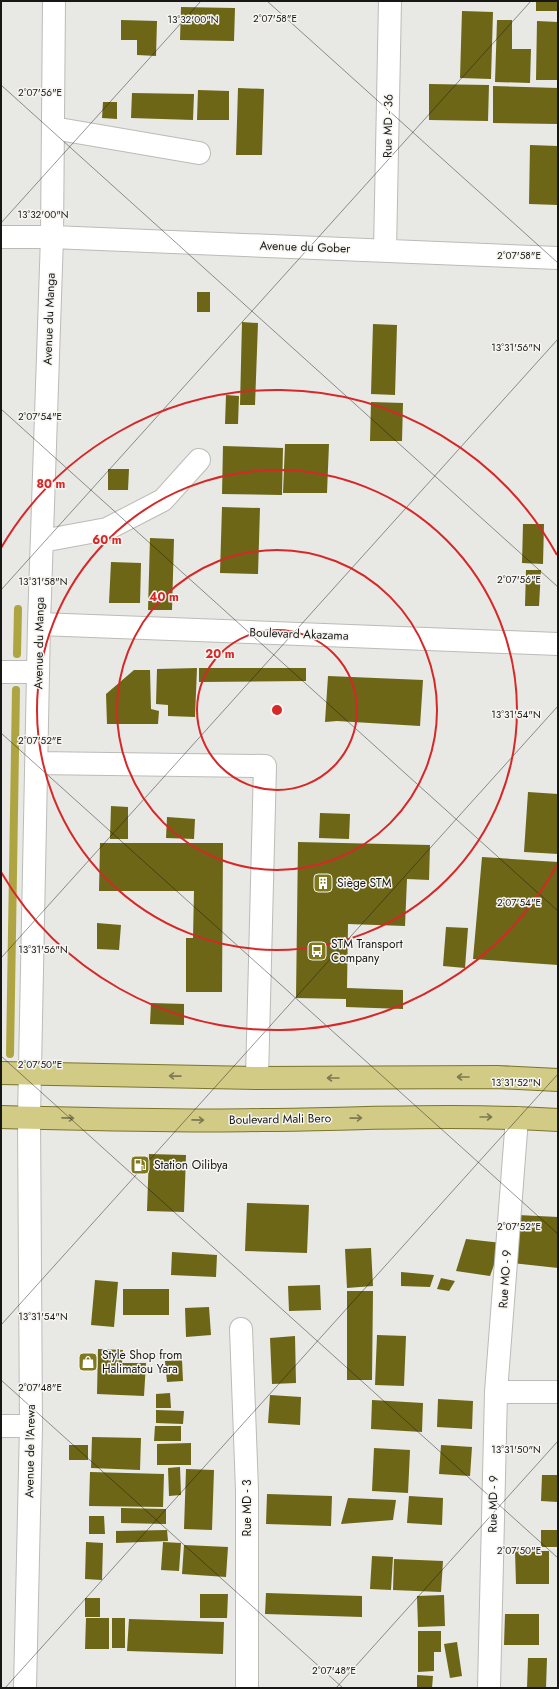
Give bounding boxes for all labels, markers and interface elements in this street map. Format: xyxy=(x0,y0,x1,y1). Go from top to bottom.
text: 2°07'58"E xyxy=(253,11,297,26)
text: 13°32'00"N xyxy=(167,12,219,27)
text: 2°07'56"E xyxy=(18,85,62,100)
street label: Rue MD - 36 xyxy=(378,94,398,158)
text: 13°32'00"N xyxy=(17,207,69,222)
street label: Avenue du Gober xyxy=(259,236,352,258)
text: 2°07'58"E xyxy=(497,248,541,263)
street label: Avenue du Manga xyxy=(38,272,60,365)
text: 13°31'56"N xyxy=(491,340,541,355)
text: 2°07'54"E xyxy=(18,409,62,424)
text: 80 m xyxy=(37,475,66,493)
text: 60 m xyxy=(92,531,122,549)
text: 2°07'56"E xyxy=(497,572,541,587)
text: 13°31'58"N xyxy=(18,574,68,589)
text: 40 m xyxy=(149,588,179,606)
street label: Avenue du Manga xyxy=(29,597,49,689)
street label: Boulevard Akazama xyxy=(249,623,349,645)
text: 20 m xyxy=(205,645,235,663)
centre of rings xyxy=(270,703,284,717)
text: 13°31'54"N xyxy=(491,707,541,722)
text: 2°07'52"E xyxy=(18,733,62,748)
building icon: Siège STM xyxy=(312,872,334,894)
place label: Siège STM xyxy=(337,874,392,892)
text: 2°07'54"E xyxy=(497,895,541,910)
place label: STM Transport Company xyxy=(331,935,403,967)
bus stop icon: STM Transport Company xyxy=(306,940,328,962)
text: 13°31'56"N xyxy=(18,942,68,957)
text: 2°07'50"E xyxy=(18,1057,62,1072)
one-way arrow xyxy=(169,1072,182,1080)
one-way arrow xyxy=(457,1073,470,1081)
one-way arrow xyxy=(327,1074,340,1082)
text: 13°31'52"N xyxy=(491,1075,541,1090)
street label: Boulevard Mali Bero xyxy=(229,1109,332,1129)
one-way arrow xyxy=(479,1113,492,1121)
one-way arrow xyxy=(61,1114,74,1122)
one-way arrow xyxy=(349,1115,362,1122)
one-way arrow xyxy=(191,1116,204,1124)
fuel station icon: Station Oilibya xyxy=(129,1154,151,1176)
place label: Station Oilibya xyxy=(154,1156,228,1174)
text: 2°07'52"E xyxy=(497,1219,541,1234)
street label: Rue MO - 9 xyxy=(494,1249,516,1309)
text: 13°31'54"N xyxy=(18,1309,68,1324)
place label: Style Shop from Halimatou Yara xyxy=(102,1346,182,1378)
shop icon: Style Shop from Halimatou Yara xyxy=(77,1351,99,1373)
text: 2°07'48"E xyxy=(18,1380,62,1395)
street label: Avenue de l'Arewa xyxy=(20,1404,40,1498)
text: 13°31'50"N xyxy=(491,1442,541,1457)
street label: Rue MD - 9 xyxy=(484,1475,503,1533)
street label: Rue MD - 3 xyxy=(238,1479,256,1536)
text: 2°07'50"E xyxy=(497,1543,541,1558)
text: 2°07'48"E xyxy=(312,1663,356,1678)

